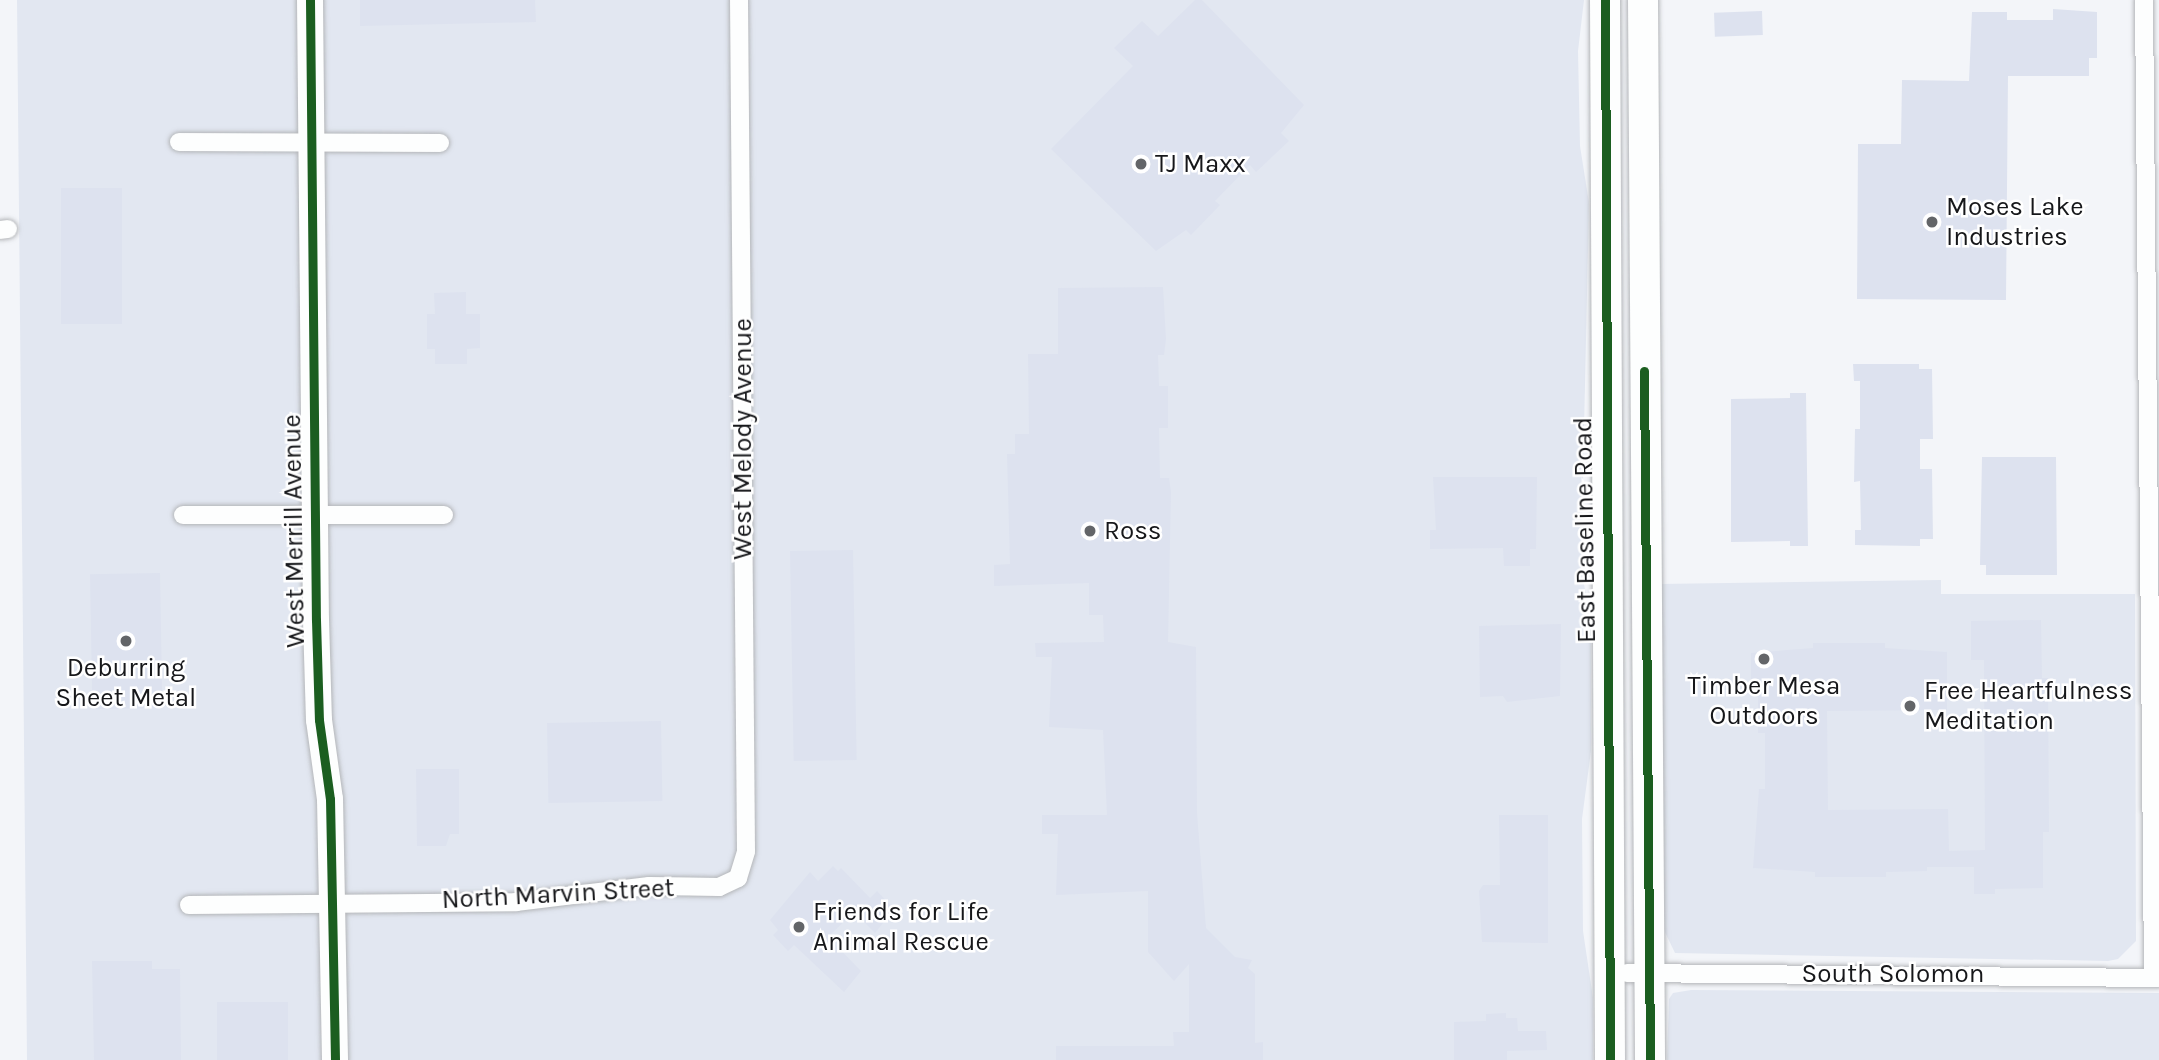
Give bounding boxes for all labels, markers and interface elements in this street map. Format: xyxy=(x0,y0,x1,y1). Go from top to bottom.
place label: TJ Maxx xyxy=(1155,148,1246,180)
marker: TJ Maxx xyxy=(1133,156,1149,172)
place label: Moses Lake Industries xyxy=(1946,191,2084,252)
marker: Moses Lake Industries xyxy=(1924,214,1940,230)
street label: West Melody Avenue xyxy=(727,318,759,560)
street label: West Merrill Avenue xyxy=(276,414,312,648)
street label: East Baseline Road xyxy=(1567,417,1603,643)
place label: Ross xyxy=(1104,515,1161,547)
marker: Ross xyxy=(1082,523,1098,539)
marker: Deburring Sheet Metal xyxy=(118,633,134,649)
marker: Timber Mesa Outdoors xyxy=(1756,651,1772,667)
place label: Deburring Sheet Metal xyxy=(56,652,196,714)
place label: Timber Mesa Outdoors xyxy=(1688,670,1840,732)
place label: Free Heartfulness Meditation xyxy=(1924,675,2132,736)
marker: Free Heartfulness Meditation xyxy=(1902,698,1918,714)
street label: North Marvin Street xyxy=(441,872,675,916)
place label: Friends for Life Animal Rescue xyxy=(813,896,989,958)
marker: Friends for Life Animal Rescue xyxy=(791,919,807,935)
street label: South Solomon xyxy=(1802,958,1984,990)

